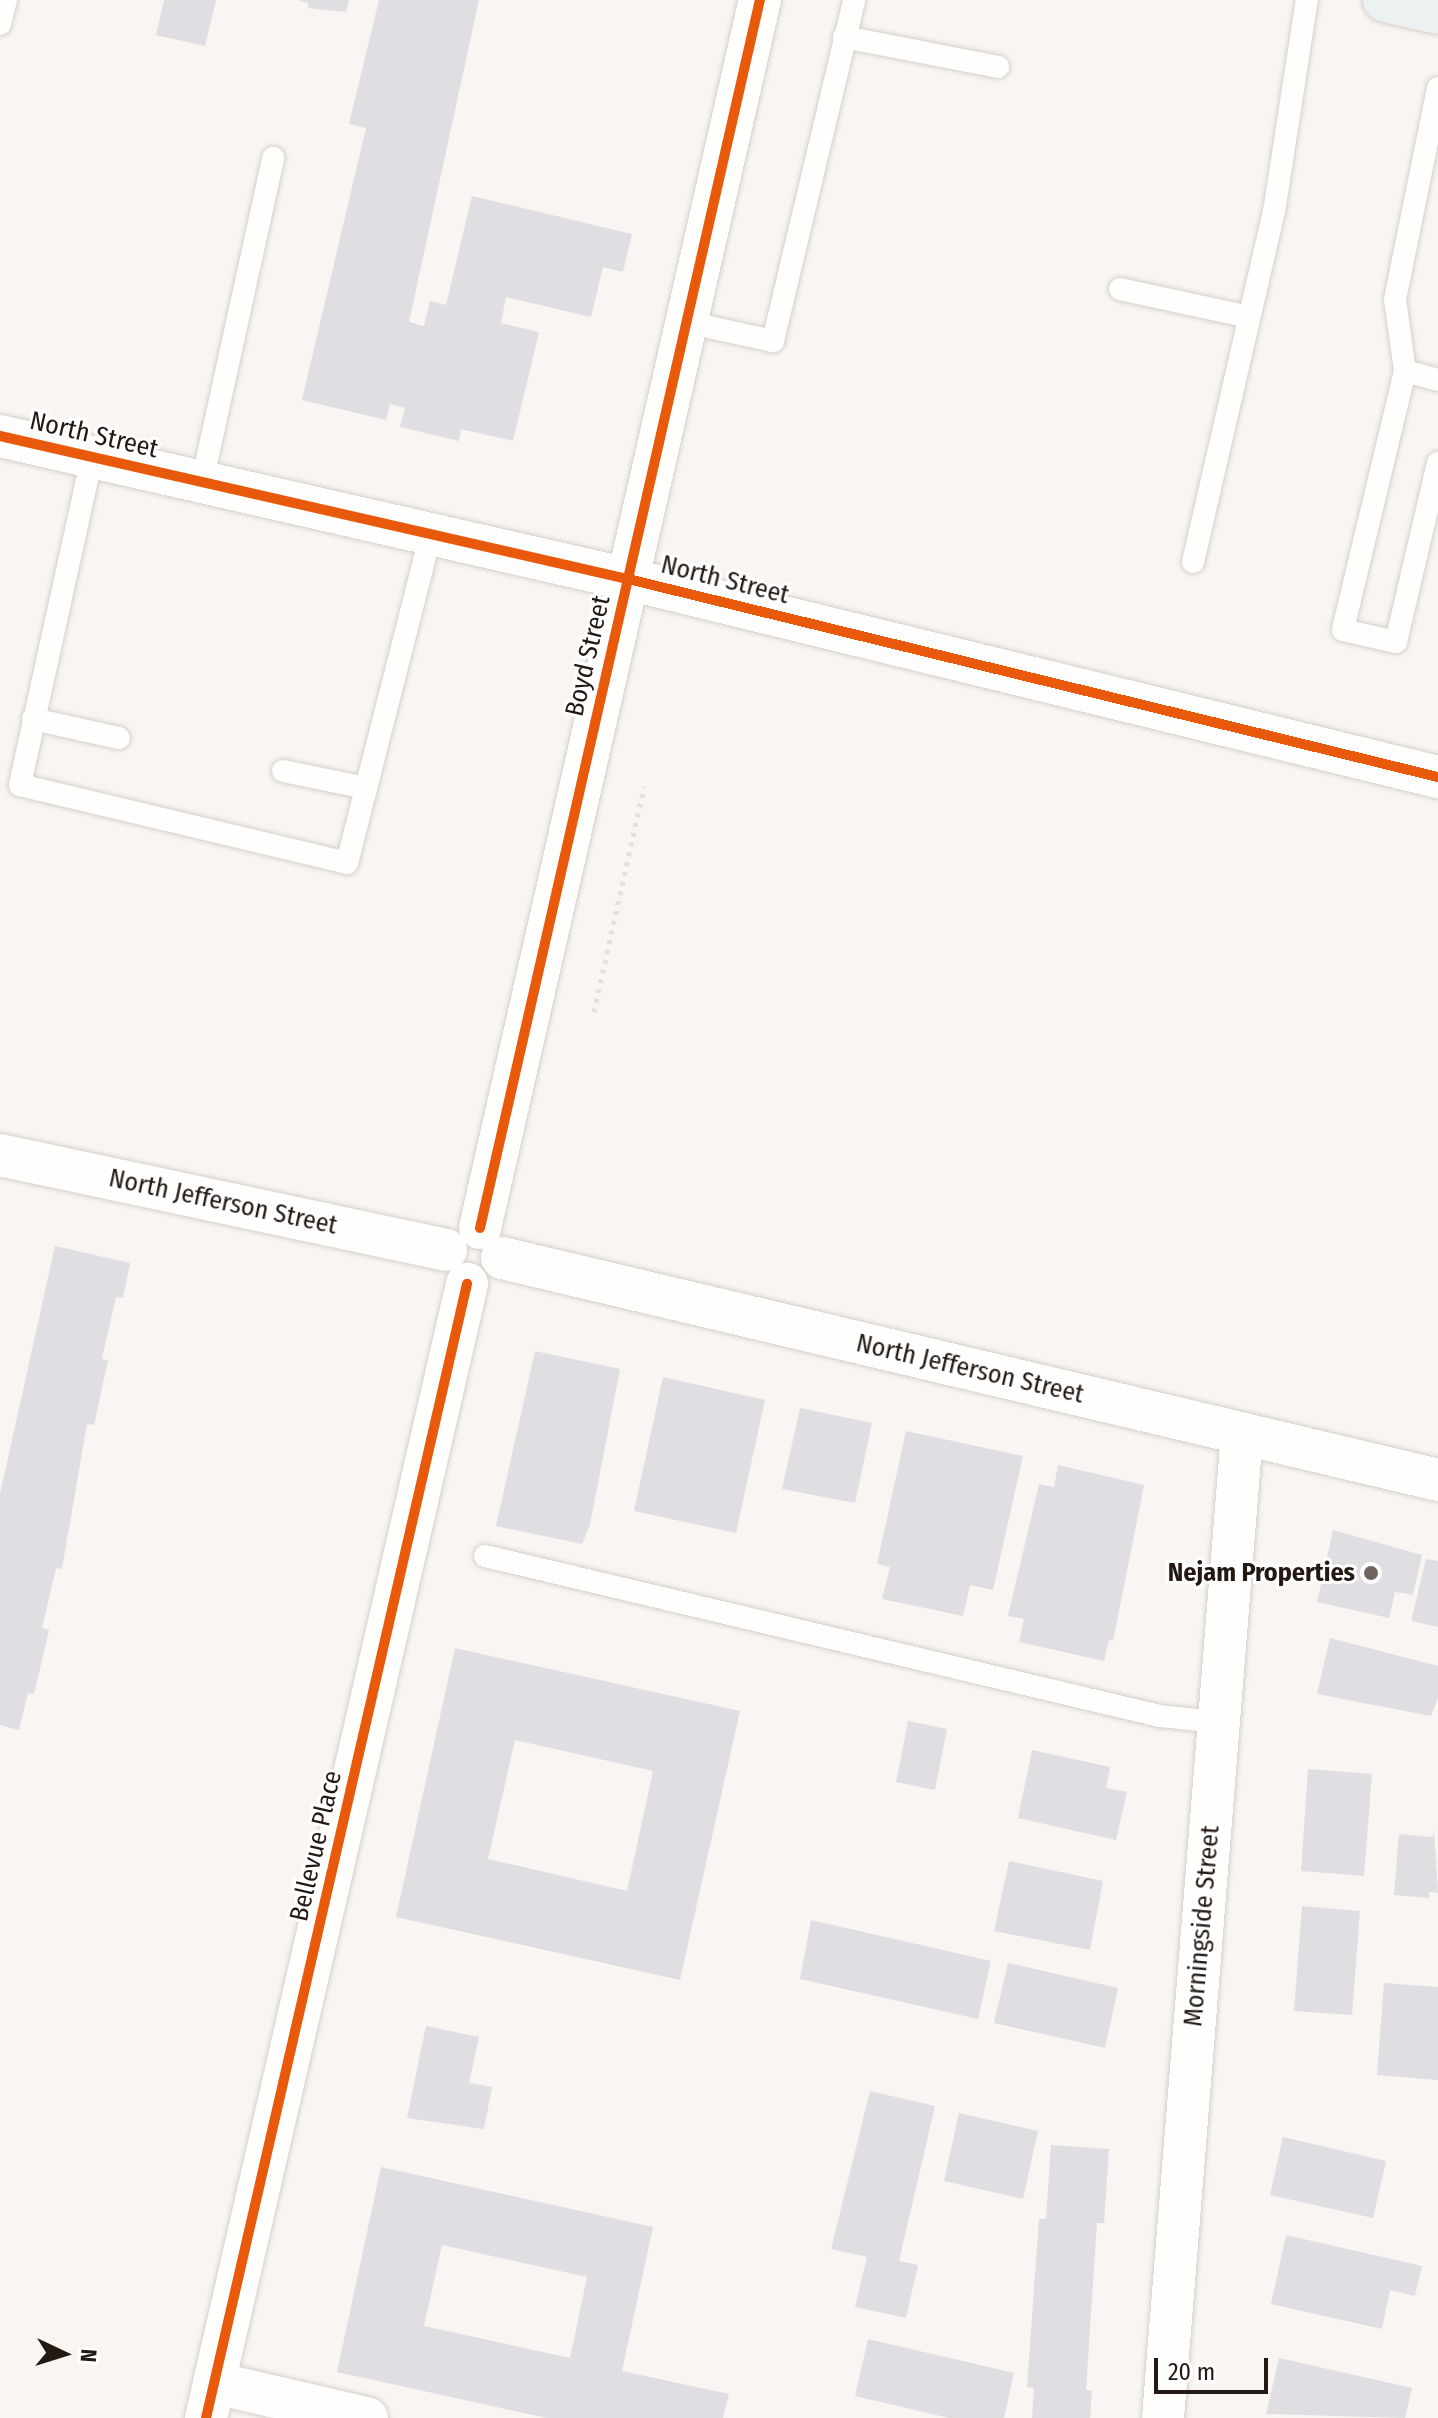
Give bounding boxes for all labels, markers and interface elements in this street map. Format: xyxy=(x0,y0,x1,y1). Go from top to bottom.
street label: North Street xyxy=(27,405,161,465)
street label: North Street xyxy=(658,549,792,611)
street label: Boyd Street xyxy=(559,592,617,720)
street label: North Jefferson Street xyxy=(106,1163,340,1241)
street label: North Jefferson Street xyxy=(853,1328,1087,1410)
place label: Nejam Properties xyxy=(1168,1557,1355,1589)
marker: Nejam Properties xyxy=(1362,1564,1380,1582)
street label: Bellevue Place xyxy=(283,1768,349,1924)
street label: Morningside Street xyxy=(1178,1824,1226,2028)
north arrow xyxy=(24,2314,104,2394)
scale bar xyxy=(1158,2342,1272,2392)
text: N xyxy=(75,2348,102,2363)
text: 20 m xyxy=(1168,2358,1215,2386)

